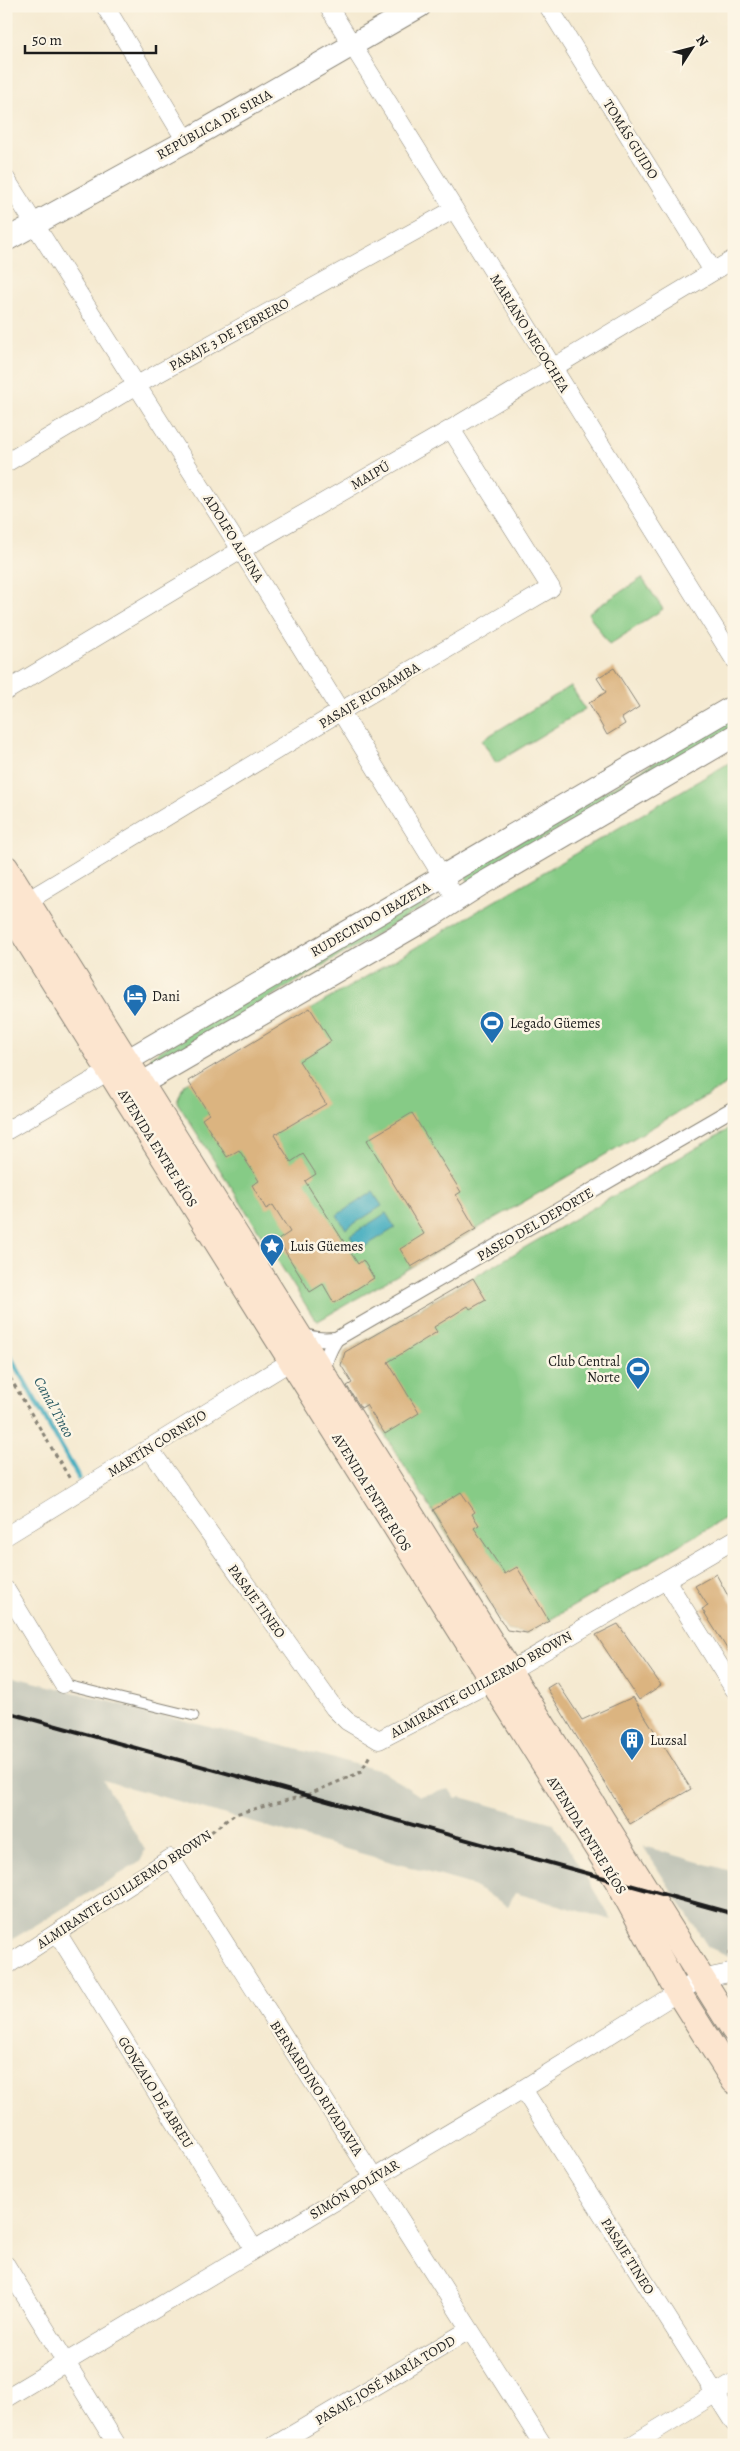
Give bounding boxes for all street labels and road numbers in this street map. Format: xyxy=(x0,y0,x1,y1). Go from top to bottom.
street label: REPÚBLICA DE SIRIA xyxy=(153,84,276,164)
street label: TOMÁS GUIDO xyxy=(598,96,663,183)
street label: MARIANO NECOCHEA xyxy=(485,270,574,397)
street label: PASAJE 3 DE FEBRERO xyxy=(166,293,293,375)
street label: MAIPÚ xyxy=(347,456,394,494)
street label: ADOLFO ALSINA xyxy=(199,490,269,586)
street label: PASAJE RIOBAMBA xyxy=(315,657,424,733)
street label: RUDECINDO IBAZETA xyxy=(307,877,434,961)
street label: AVENIDA ENTRE RÍOS xyxy=(113,1085,202,1211)
street label: PASEO DEL DEPORTE xyxy=(474,1183,597,1266)
street label: MARTÍN CORNEJO xyxy=(104,1405,211,1482)
street label: AVENIDA ENTRE RÍOS xyxy=(327,1429,416,1555)
street label: PASAJE TINEO xyxy=(223,1561,290,1642)
street label: ALMIRANTE GUILLERMO BROWN xyxy=(386,1626,576,1743)
street label: AVENIDA ENTRE RÍOS xyxy=(542,1772,631,1898)
street label: ALMIRANTE GUILLERMO BROWN xyxy=(32,1826,215,1954)
street label: BERNARDINO RIVADAVIA xyxy=(266,2017,368,2160)
street label: GONZALO DE ABREU xyxy=(113,2033,198,2152)
street label: SIMÓN BOLÍVAR xyxy=(306,2155,403,2224)
street label: PASAJE TINEO xyxy=(596,2214,659,2298)
street label: PASAJE JOSÉ MARÍA TODD xyxy=(312,2331,459,2430)

